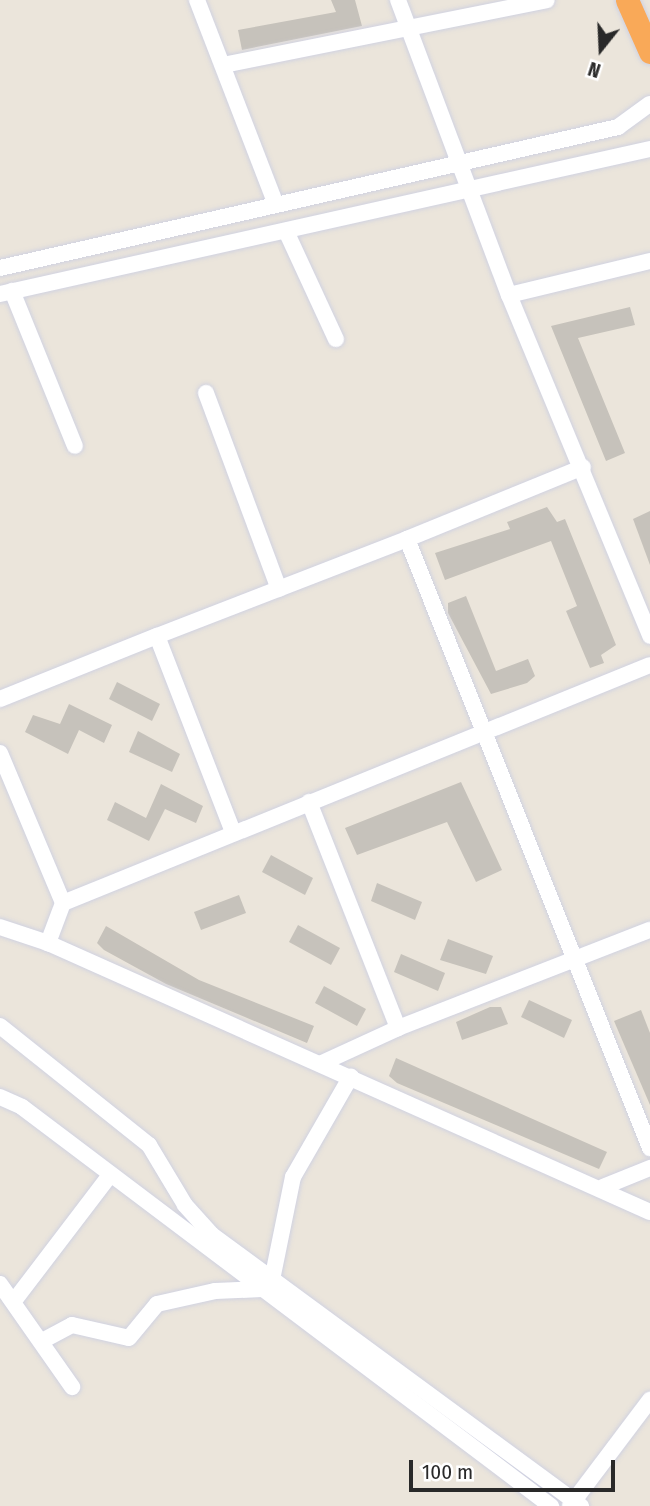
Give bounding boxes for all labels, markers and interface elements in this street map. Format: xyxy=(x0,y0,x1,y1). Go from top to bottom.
north arrow xyxy=(566,14,636,84)
text: N xyxy=(585,57,603,82)
scale bar xyxy=(412,1446,618,1490)
text: 100 m xyxy=(422,1459,473,1485)

